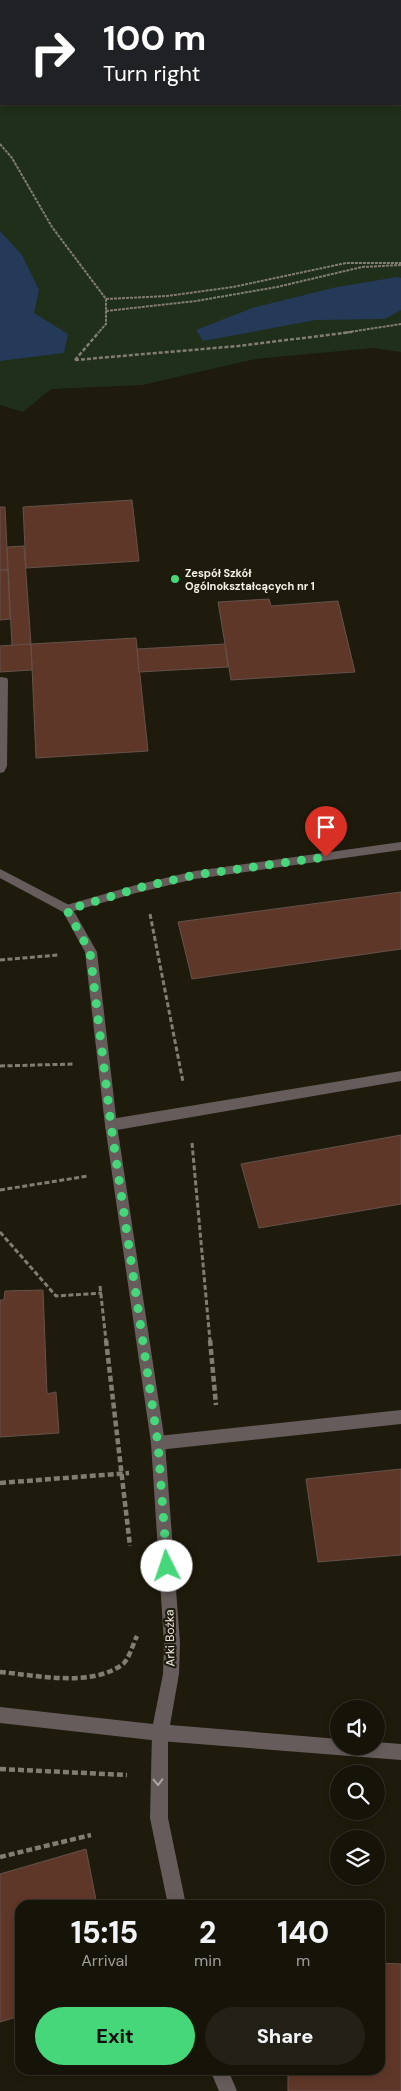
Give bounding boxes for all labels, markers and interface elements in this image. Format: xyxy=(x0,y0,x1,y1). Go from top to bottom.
text: 100 m xyxy=(103,15,206,61)
icon: right xyxy=(20,20,85,85)
text: Turn right xyxy=(103,59,200,88)
place label: Zespół Szkół Ogólnokształcących nr 1 xyxy=(185,566,315,593)
marker: Zespół Szkół Ogólnokształcących nr 1 xyxy=(169,573,181,585)
pin xyxy=(305,806,347,857)
icon: arrive xyxy=(312,813,340,841)
position arrow xyxy=(140,1539,192,1591)
street label: Arki Bożka xyxy=(162,1609,178,1667)
map controls xyxy=(330,1700,385,1885)
button: sound xyxy=(330,1700,385,1755)
button: search xyxy=(330,1765,385,1820)
one-way arrow xyxy=(153,1778,163,1786)
button: layers xyxy=(330,1830,385,1885)
text: 15:15 xyxy=(71,1913,138,1952)
text: 2 xyxy=(199,1913,216,1952)
text: 140 xyxy=(277,1913,329,1952)
text: Arrival xyxy=(81,1950,128,1971)
text: min xyxy=(194,1950,221,1971)
text: m xyxy=(296,1950,310,1971)
button: Exit xyxy=(35,2007,195,2065)
button: Share xyxy=(205,2007,365,2065)

